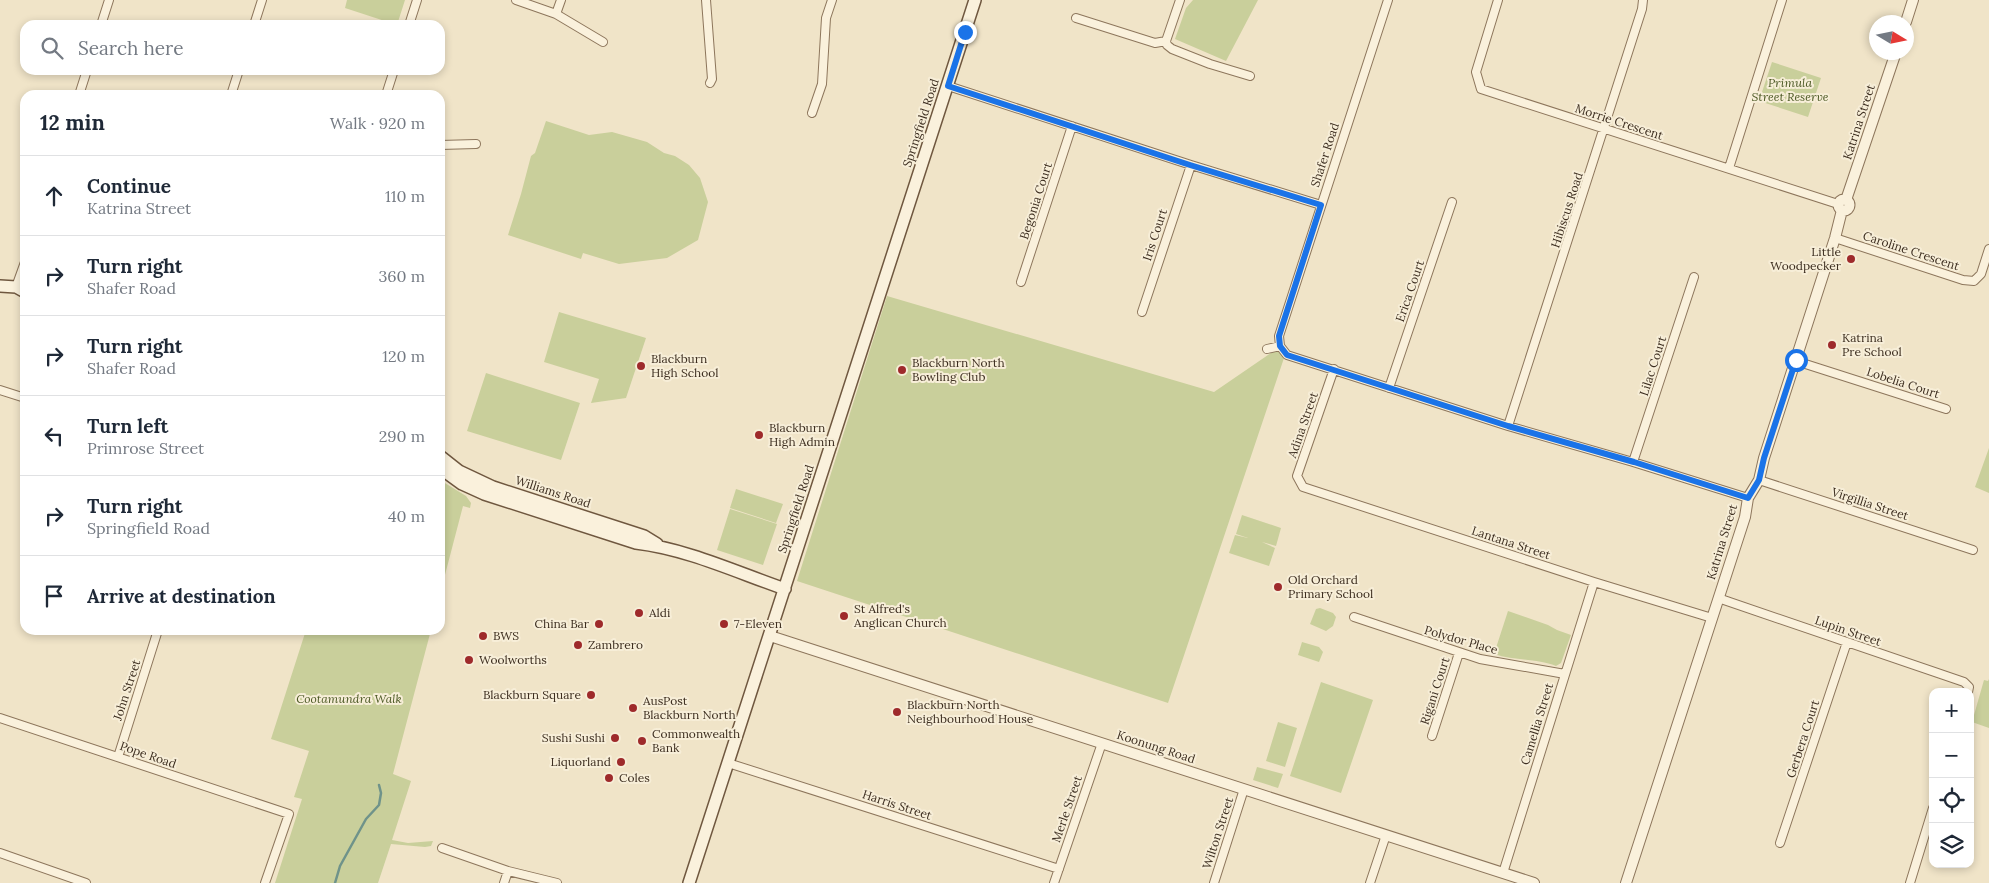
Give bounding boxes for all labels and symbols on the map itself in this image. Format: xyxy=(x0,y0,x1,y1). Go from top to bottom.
north arrow xyxy=(1869,15,1914,60)
route end xyxy=(954,21,977,44)
park label: Primula Street Reserve xyxy=(1752,75,1829,104)
street label: Springfield Road xyxy=(899,77,942,169)
street label: Katrina Street xyxy=(1839,82,1878,161)
street label: Morrie Crescent xyxy=(1573,100,1665,143)
street label: Shafer Road xyxy=(1307,121,1342,189)
street label: Begonia Court xyxy=(1016,160,1055,241)
street label: Hibiscus Road xyxy=(1547,170,1586,250)
street label: Iris Court xyxy=(1139,207,1170,263)
street label: Caroline Crescent xyxy=(1861,228,1962,273)
place label: Little Woodpecker xyxy=(1770,244,1842,273)
marker: Little Woodpecker xyxy=(1845,253,1857,265)
street label: Erica Court xyxy=(1392,258,1427,324)
place label: Katrina Pre School xyxy=(1842,330,1902,359)
street label: Lilac Court xyxy=(1636,334,1669,398)
marker: Katrina Pre School xyxy=(1826,339,1838,351)
route start xyxy=(1785,349,1808,372)
place label: Blackburn High School xyxy=(651,351,719,380)
place label: Blackburn North Bowling Club xyxy=(912,355,1005,384)
marker: Blackburn High School xyxy=(635,360,647,372)
marker: Blackburn North Bowling Club xyxy=(896,364,908,376)
street label: Lobelia Court xyxy=(1865,364,1942,401)
street label: Adina Street xyxy=(1284,390,1321,461)
place label: Blackburn High Admin xyxy=(769,420,835,449)
marker: Blackburn High Admin xyxy=(753,429,765,441)
street label: Springfield Road xyxy=(774,463,817,555)
street label: Williams Road xyxy=(514,472,593,511)
street label: Virgillia Street xyxy=(1829,484,1911,523)
street label: Katrina Street xyxy=(1703,502,1740,581)
street label: Lantana Street xyxy=(1470,523,1553,562)
place label: Old Orchard Primary School xyxy=(1288,572,1373,601)
marker: Old Orchard Primary School xyxy=(1272,581,1284,593)
place label: St Alfred's Anglican Church xyxy=(853,601,947,630)
place label: Aldi xyxy=(648,605,670,620)
marker: Aldi xyxy=(633,607,645,619)
marker: St Alfred's Anglican Church xyxy=(838,610,850,622)
street label: Lupin Street xyxy=(1813,612,1884,649)
place label: China Bar xyxy=(535,616,590,631)
place label: 7-Eleven xyxy=(734,616,782,631)
marker: China Bar xyxy=(593,618,605,630)
marker: 7-Eleven xyxy=(718,618,730,630)
street label: Polydor Place xyxy=(1423,622,1500,657)
place label: BWS xyxy=(493,628,519,643)
marker: BWS xyxy=(477,630,489,642)
place label: Zambrero xyxy=(588,637,643,652)
marker: Zambrero xyxy=(572,639,584,651)
place label: Woolworths xyxy=(479,652,547,667)
marker: Woolworths xyxy=(463,654,475,666)
street label: Rigani Court xyxy=(1417,655,1453,726)
street label: John Street xyxy=(109,657,144,723)
street label: Camellia Street xyxy=(1517,681,1556,767)
place label: Blackburn Square xyxy=(483,687,581,702)
marker: Blackburn Square xyxy=(585,689,597,701)
park label: Cootamundra Walk xyxy=(296,691,402,706)
place label: AusPost Blackburn North xyxy=(642,693,736,722)
place label: Blackburn North Neighbourhood House xyxy=(907,697,1034,726)
street label: Gerbera Court xyxy=(1783,698,1822,780)
marker: AusPost Blackburn North xyxy=(627,702,639,714)
marker: Blackburn North Neighbourhood House xyxy=(891,706,903,718)
place label: Commonwealth Bank xyxy=(652,726,740,755)
street label: Koonung Road xyxy=(1115,727,1197,766)
place label: Sushi Sushi xyxy=(542,730,605,745)
marker: Sushi Sushi xyxy=(609,732,621,744)
marker: Commonwealth Bank xyxy=(636,735,648,747)
street label: Pope Road xyxy=(118,738,178,771)
place label: Liquorland xyxy=(551,754,611,769)
marker: Liquorland xyxy=(615,756,627,768)
place label: Coles xyxy=(619,770,650,785)
marker: Coles xyxy=(603,772,615,784)
street label: Merle Street xyxy=(1048,773,1085,844)
street label: Harris Street xyxy=(861,786,934,823)
street label: Wilton Street xyxy=(1199,795,1236,871)

